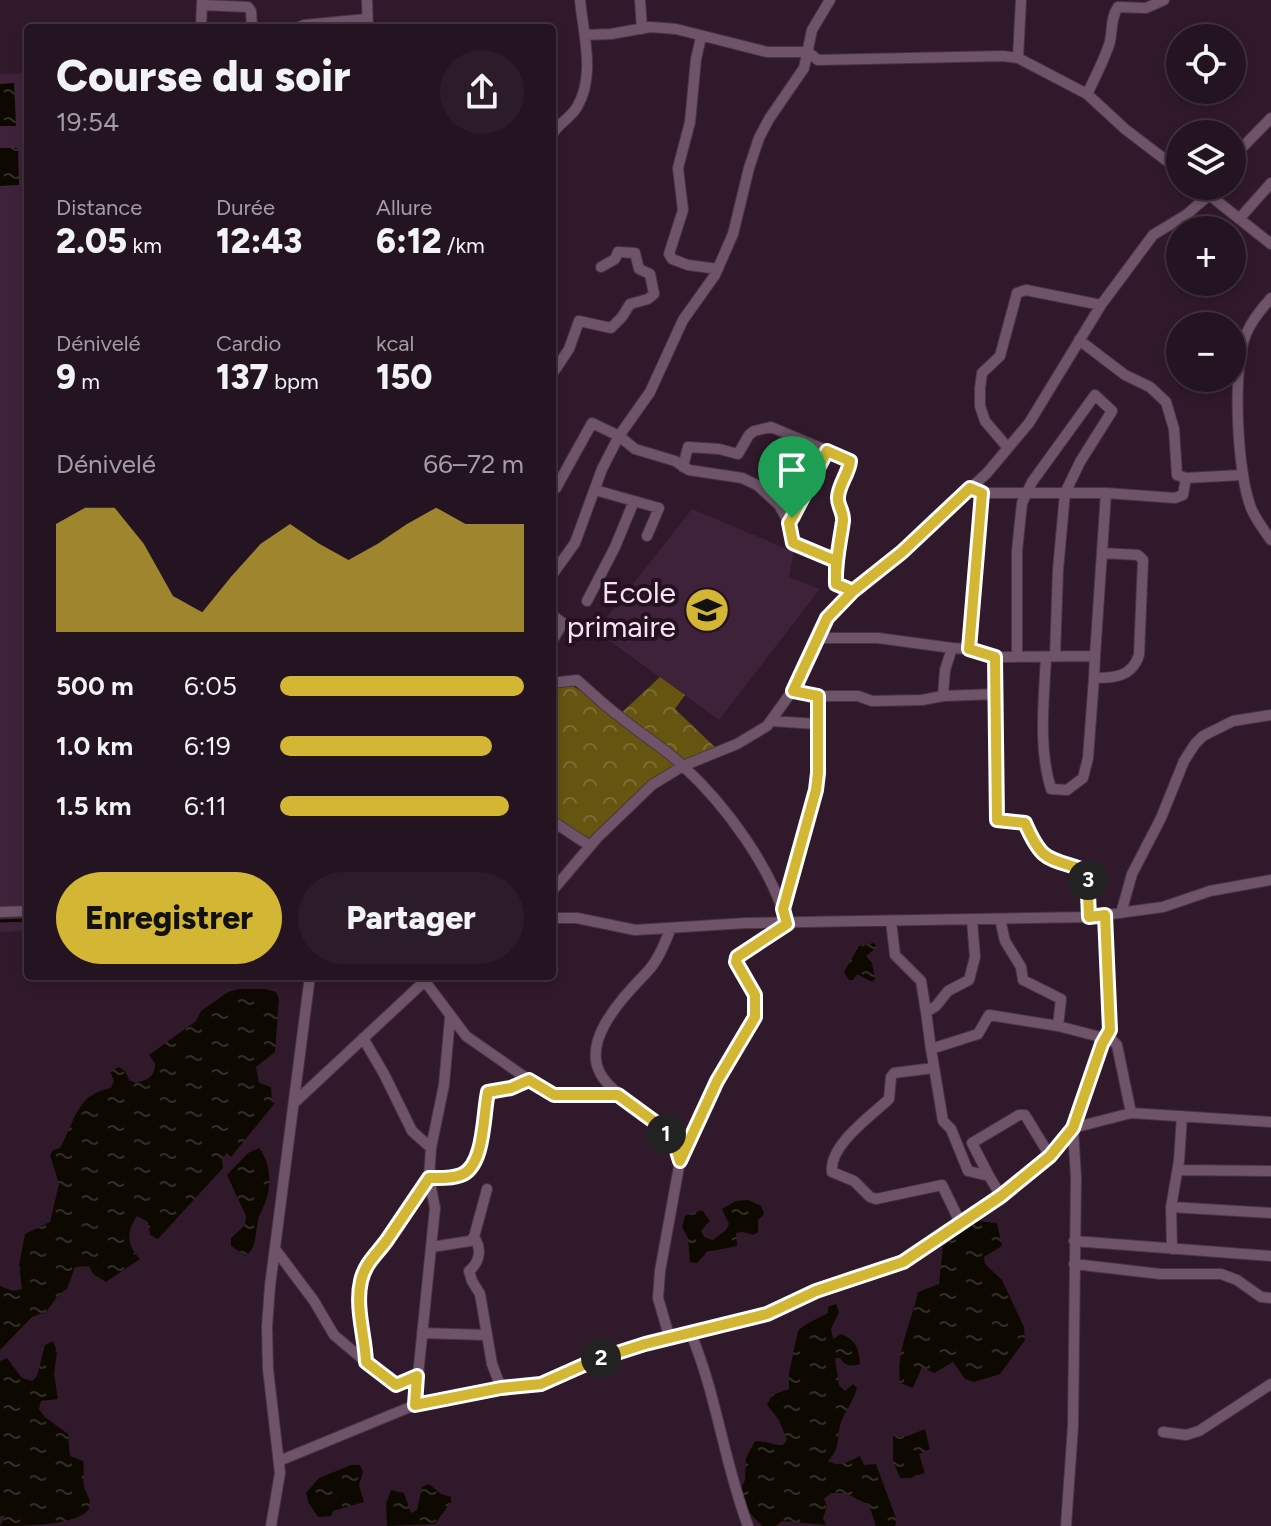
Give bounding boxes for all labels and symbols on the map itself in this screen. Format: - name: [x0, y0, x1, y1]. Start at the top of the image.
- pin: [758, 436, 826, 518]
- place label: Ecole primaire: [567, 574, 676, 645]
- school or university icon: Ecole primaire: [683, 586, 731, 634]
- pin: 3: [1068, 860, 1108, 900]
- pin: 1: [646, 1114, 686, 1154]
- pin: 2: [581, 1338, 621, 1378]

